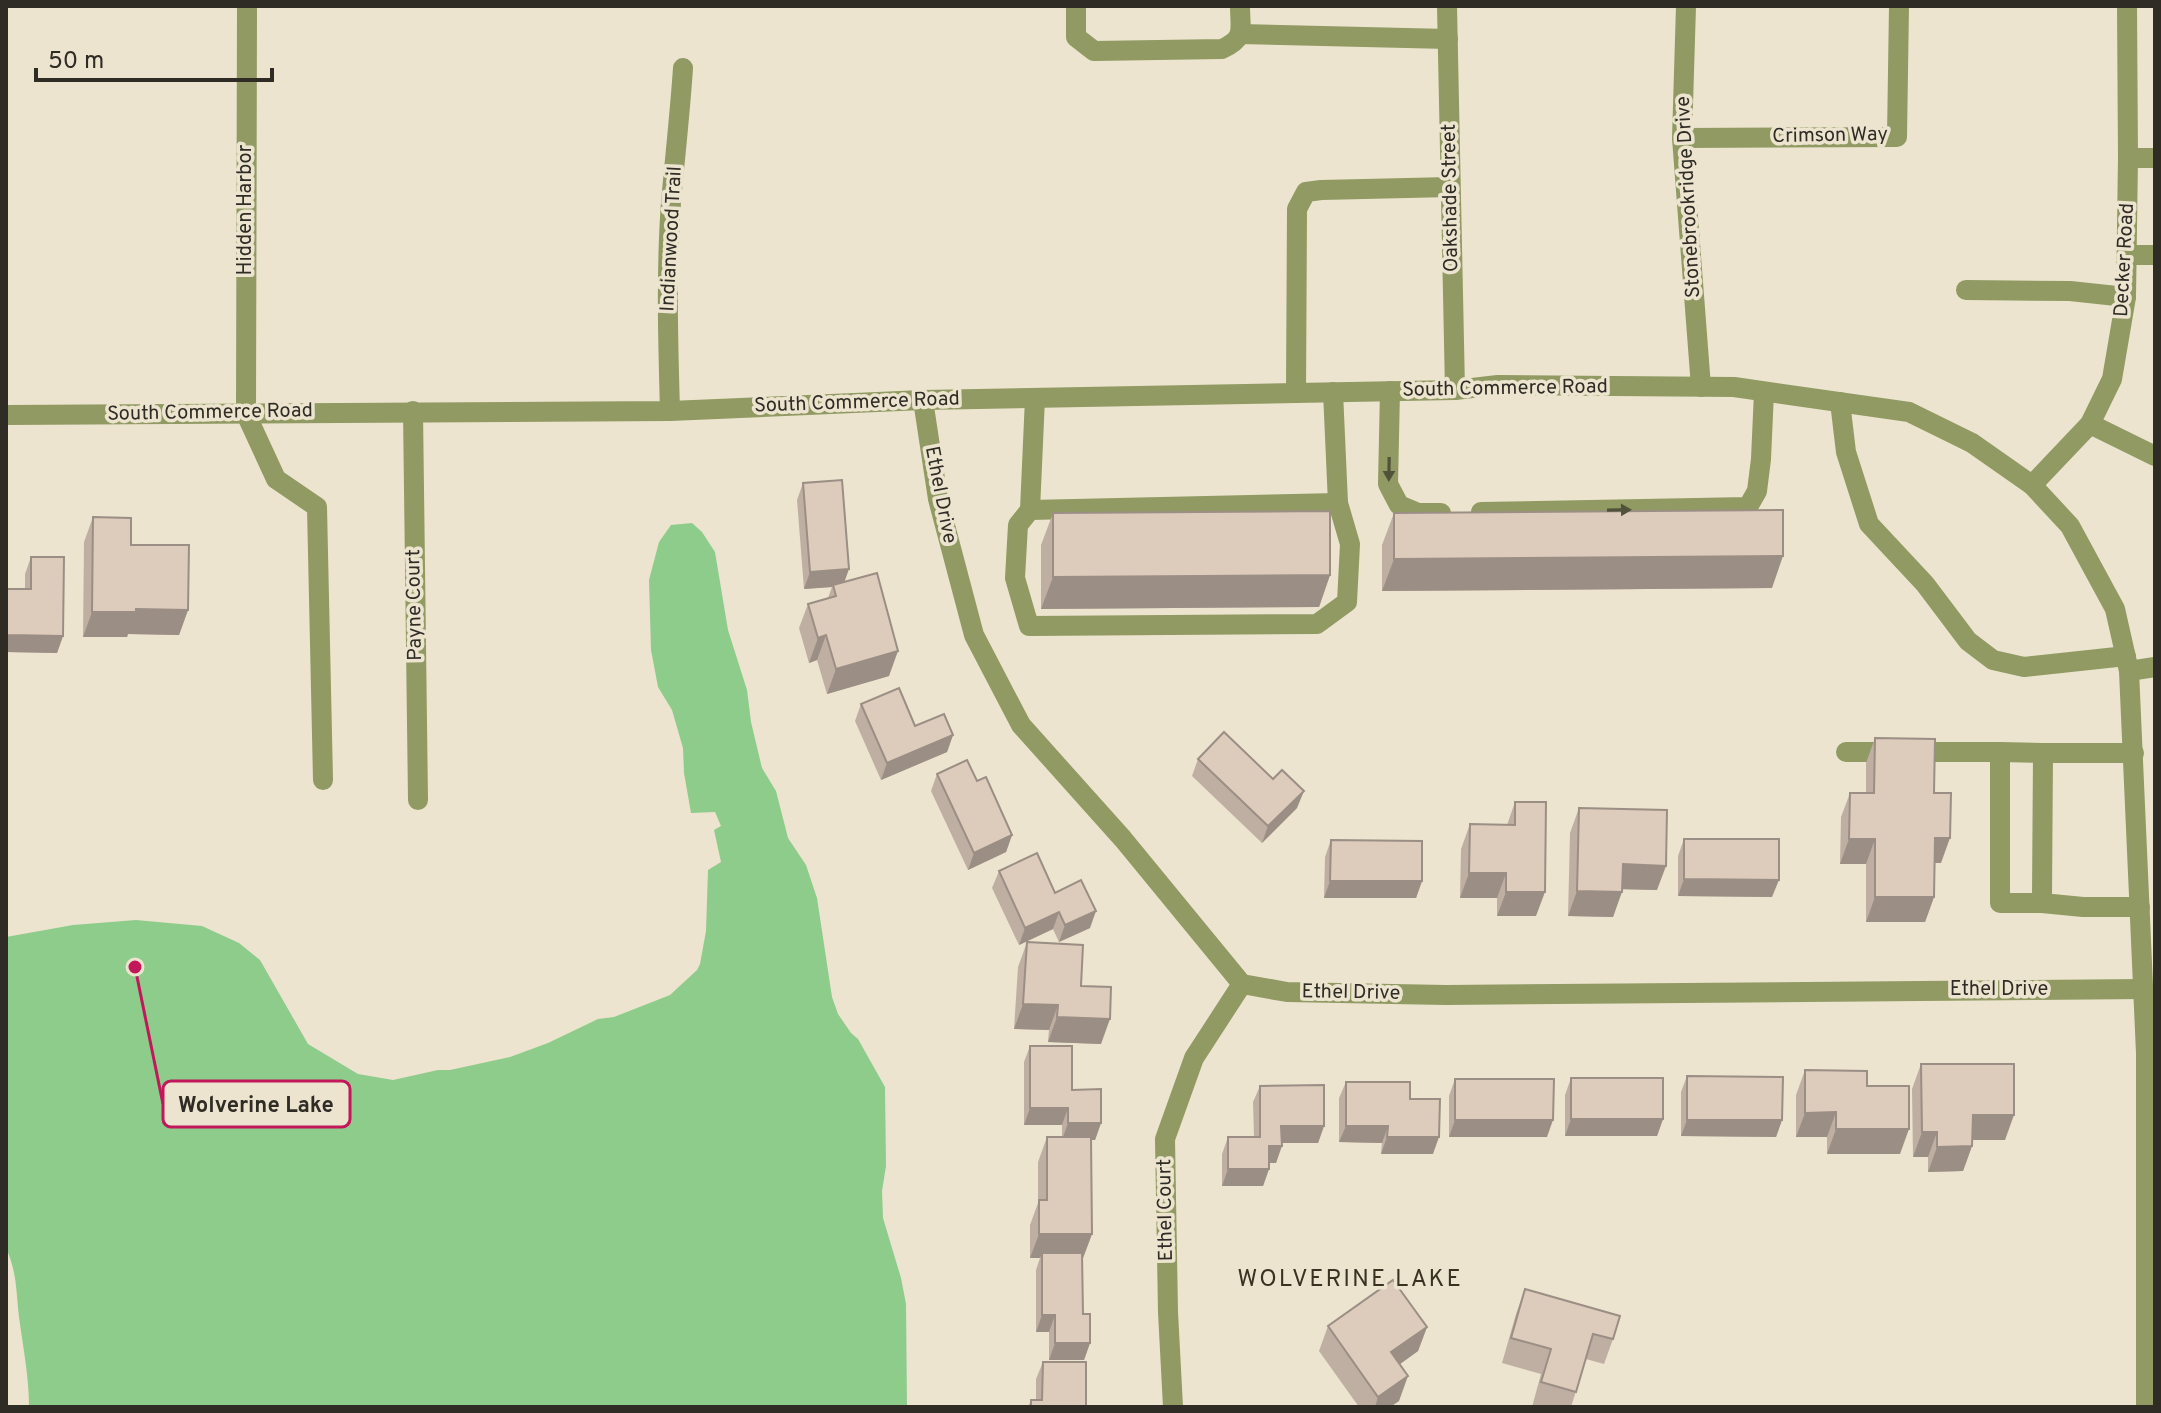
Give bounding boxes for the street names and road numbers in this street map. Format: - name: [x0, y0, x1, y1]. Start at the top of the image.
- street label: Stonebrookridge Drive: [1671, 95, 1707, 299]
- street label: Crimson Way: [1772, 122, 1888, 150]
- street label: Oakshade Street: [1437, 124, 1465, 272]
- street label: Hidden Harbor: [233, 144, 259, 275]
- street label: Indianwood Trail: [655, 166, 689, 312]
- street label: Decker Road: [2109, 202, 2141, 318]
- street label: South Commerce Road: [1402, 374, 1608, 404]
- street label: South Commerce Road: [754, 386, 960, 420]
- street label: South Commerce Road: [107, 398, 313, 428]
- street label: Ethel Drive: [918, 444, 962, 546]
- street label: Payne Court: [401, 549, 429, 661]
- street label: Ethel Drive: [1950, 977, 2048, 1003]
- street label: Ethel Drive: [1301, 979, 1401, 1007]
- street label: Ethel Court: [1152, 1159, 1180, 1261]

